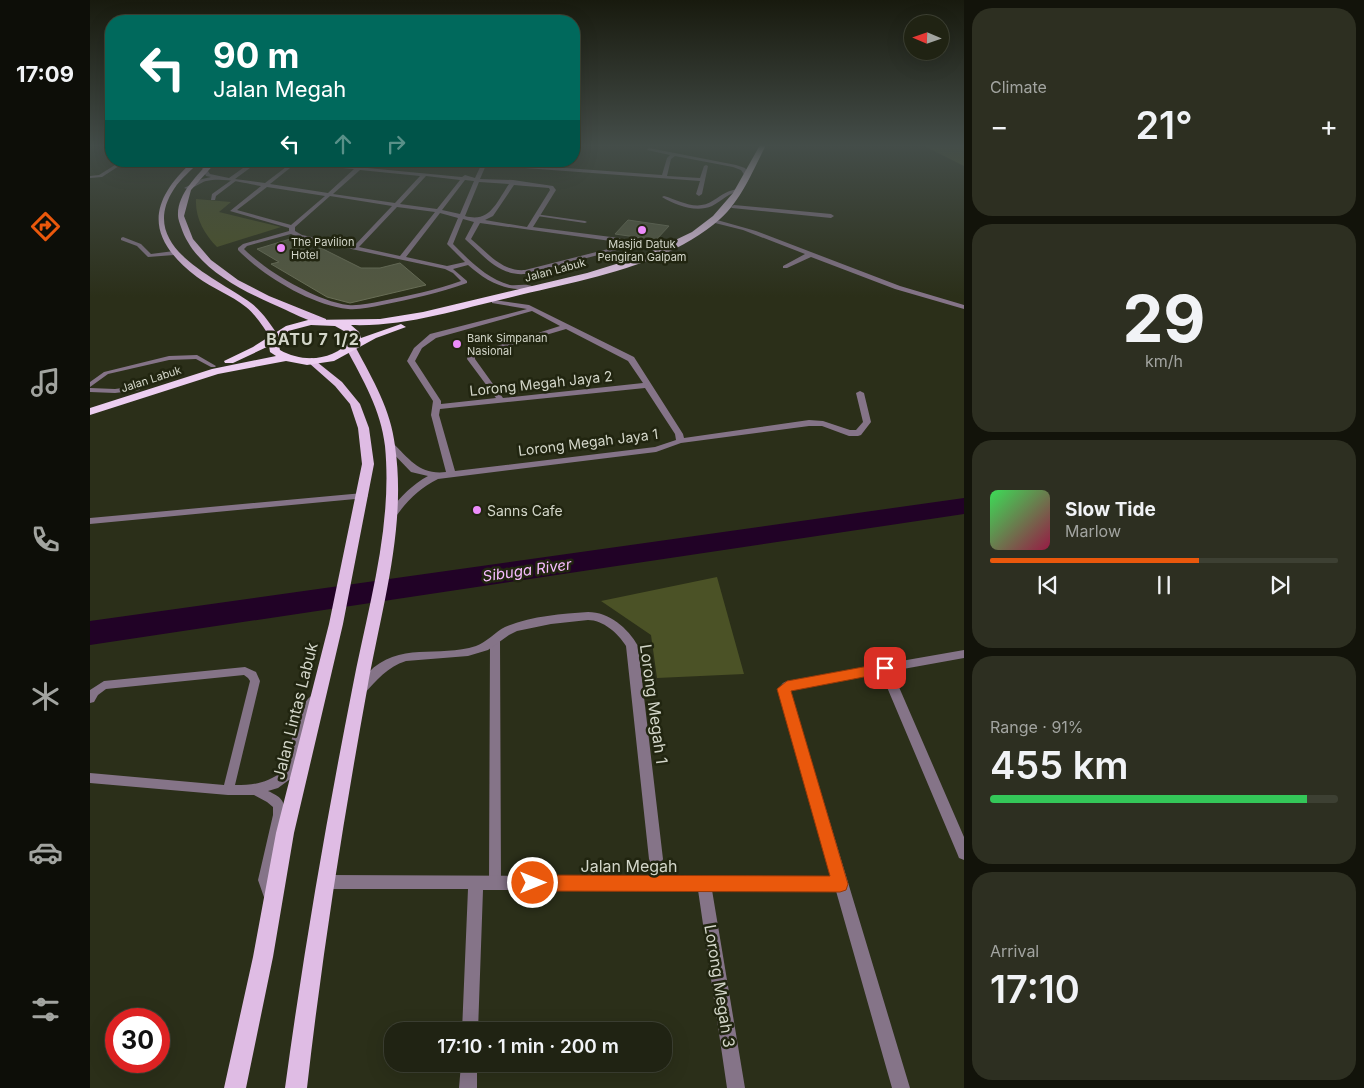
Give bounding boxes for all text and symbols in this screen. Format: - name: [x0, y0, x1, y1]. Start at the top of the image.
- north arrow: [904, 15, 949, 60]
- map controls: [904, 15, 949, 60]
- text: 90 m: [213, 34, 300, 76]
- icon: left: [130, 35, 195, 100]
- text: 17:09: [16, 61, 74, 87]
- text: Jalan Megah: [213, 76, 346, 102]
- text: Climate: [990, 77, 1047, 97]
- text: 21°: [1135, 102, 1193, 148]
- text: −: [990, 109, 1009, 143]
- text: +: [1319, 109, 1338, 143]
- icon: left: [276, 130, 304, 158]
- icon: ahead: [329, 130, 357, 158]
- icon: right: [382, 130, 410, 158]
- icon: directions: [28, 209, 63, 244]
- marker: Masjid Datuk Pengiran Galpam: [636, 224, 648, 236]
- place label: The Pavilion Hotel: [291, 235, 354, 262]
- place label: Masjid Datuk Pengiran Galpam: [598, 237, 686, 264]
- marker: The Pavilion Hotel: [275, 242, 287, 254]
- street label: Jalan Labuk: [523, 255, 587, 285]
- text: 29: [1122, 279, 1206, 358]
- district label: BATU 7 1/2: [266, 329, 360, 349]
- place label: Bank Simpanan Nasional: [467, 331, 548, 358]
- marker: Bank Simpanan Nasional: [451, 338, 463, 350]
- text: km/h: [1145, 351, 1183, 371]
- street label: Jalan Labuk: [119, 363, 183, 395]
- icon: music: [28, 365, 63, 400]
- street label: Lorong Megah Jaya 2: [469, 367, 613, 399]
- street label: Lorong Megah Jaya 1: [517, 425, 659, 459]
- text: Slow Tide: [1065, 498, 1156, 521]
- place label: Sanns Cafe: [487, 502, 563, 519]
- marker: Sanns Cafe: [471, 504, 483, 516]
- text: Marlow: [1065, 521, 1121, 541]
- icon: phone: [28, 522, 63, 557]
- water label: Sibuga River: [481, 554, 573, 586]
- icon: previous: [1034, 571, 1062, 599]
- icon: pause: [1150, 571, 1178, 599]
- icon: next: [1266, 571, 1294, 599]
- street label: Jalan Lintas Labuk: [268, 640, 322, 782]
- street label: Lorong Megah 1: [636, 643, 672, 765]
- pin: [864, 647, 906, 689]
- icon: arrive: [871, 654, 899, 682]
- icon: climate: [28, 679, 63, 714]
- text: Range · 91%: [990, 717, 1084, 737]
- text: 455 km: [990, 742, 1129, 788]
- icon: car: [28, 835, 63, 870]
- position arrow: [506, 856, 558, 908]
- street label: Jalan Megah: [581, 856, 677, 876]
- street label: Lorong Megah 3: [700, 923, 740, 1049]
- text: Arrival: [990, 941, 1039, 961]
- text: 17:10: [990, 966, 1080, 1012]
- icon: filters: [28, 992, 63, 1027]
- speed limit sign: 30: [105, 1008, 170, 1073]
- text: 17:10 · 1 min · 200 m: [437, 1035, 619, 1058]

